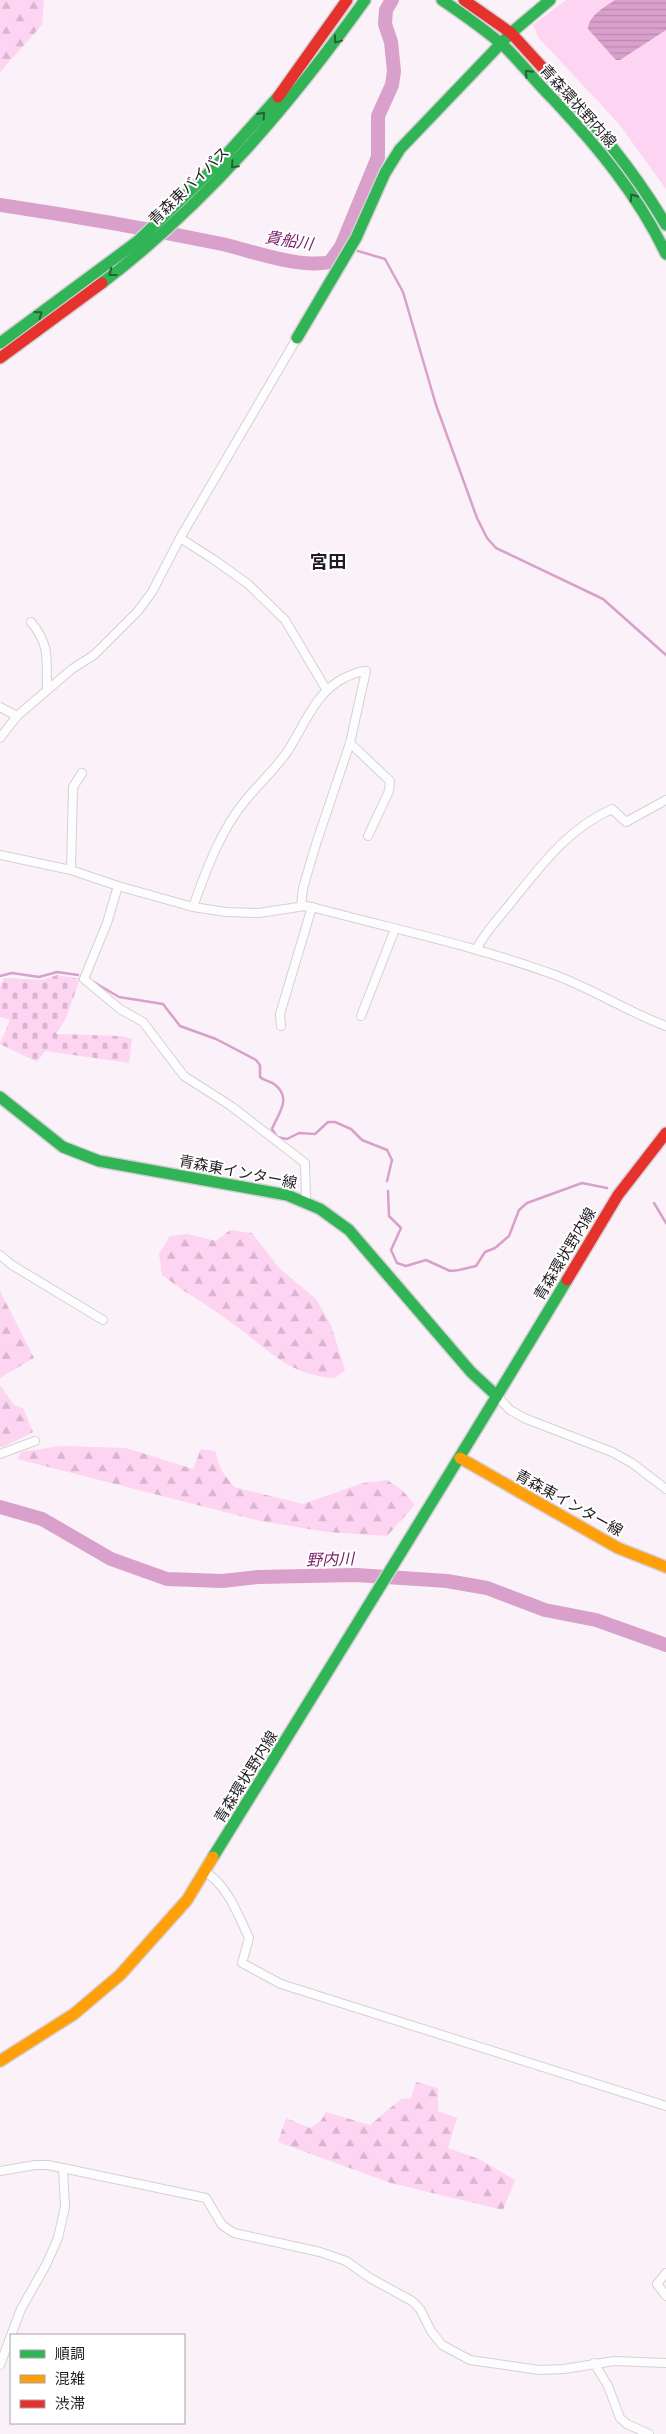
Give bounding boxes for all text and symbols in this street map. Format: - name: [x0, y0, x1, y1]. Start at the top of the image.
- one-way arrow: [334, 34, 343, 44]
- street label: 青森環状野内線: [537, 60, 621, 150]
- one-way arrow: [525, 69, 534, 78]
- one-way arrow: [256, 111, 265, 120]
- street label: 青森東バイパス: [144, 142, 232, 228]
- one-way arrow: [231, 159, 240, 168]
- one-way arrow: [630, 193, 639, 202]
- water label: 貴船川: [264, 226, 316, 254]
- one-way arrow: [108, 267, 118, 276]
- one-way arrow: [33, 311, 42, 319]
- district label: 宮田: [310, 550, 346, 572]
- street label: 青森東インター線: [178, 1151, 299, 1191]
- street label: 青森環状野内線: [529, 1204, 599, 1303]
- street label: 青森東インター線: [513, 1465, 626, 1539]
- water label: 野内川: [306, 1548, 356, 1570]
- street label: 青森環状野内線: [210, 1727, 281, 1826]
- legend: [10, 2334, 185, 2424]
- text: 順調: [55, 2344, 85, 2362]
- text: 混雑: [55, 2369, 85, 2387]
- text: 渋滞: [55, 2394, 85, 2412]

